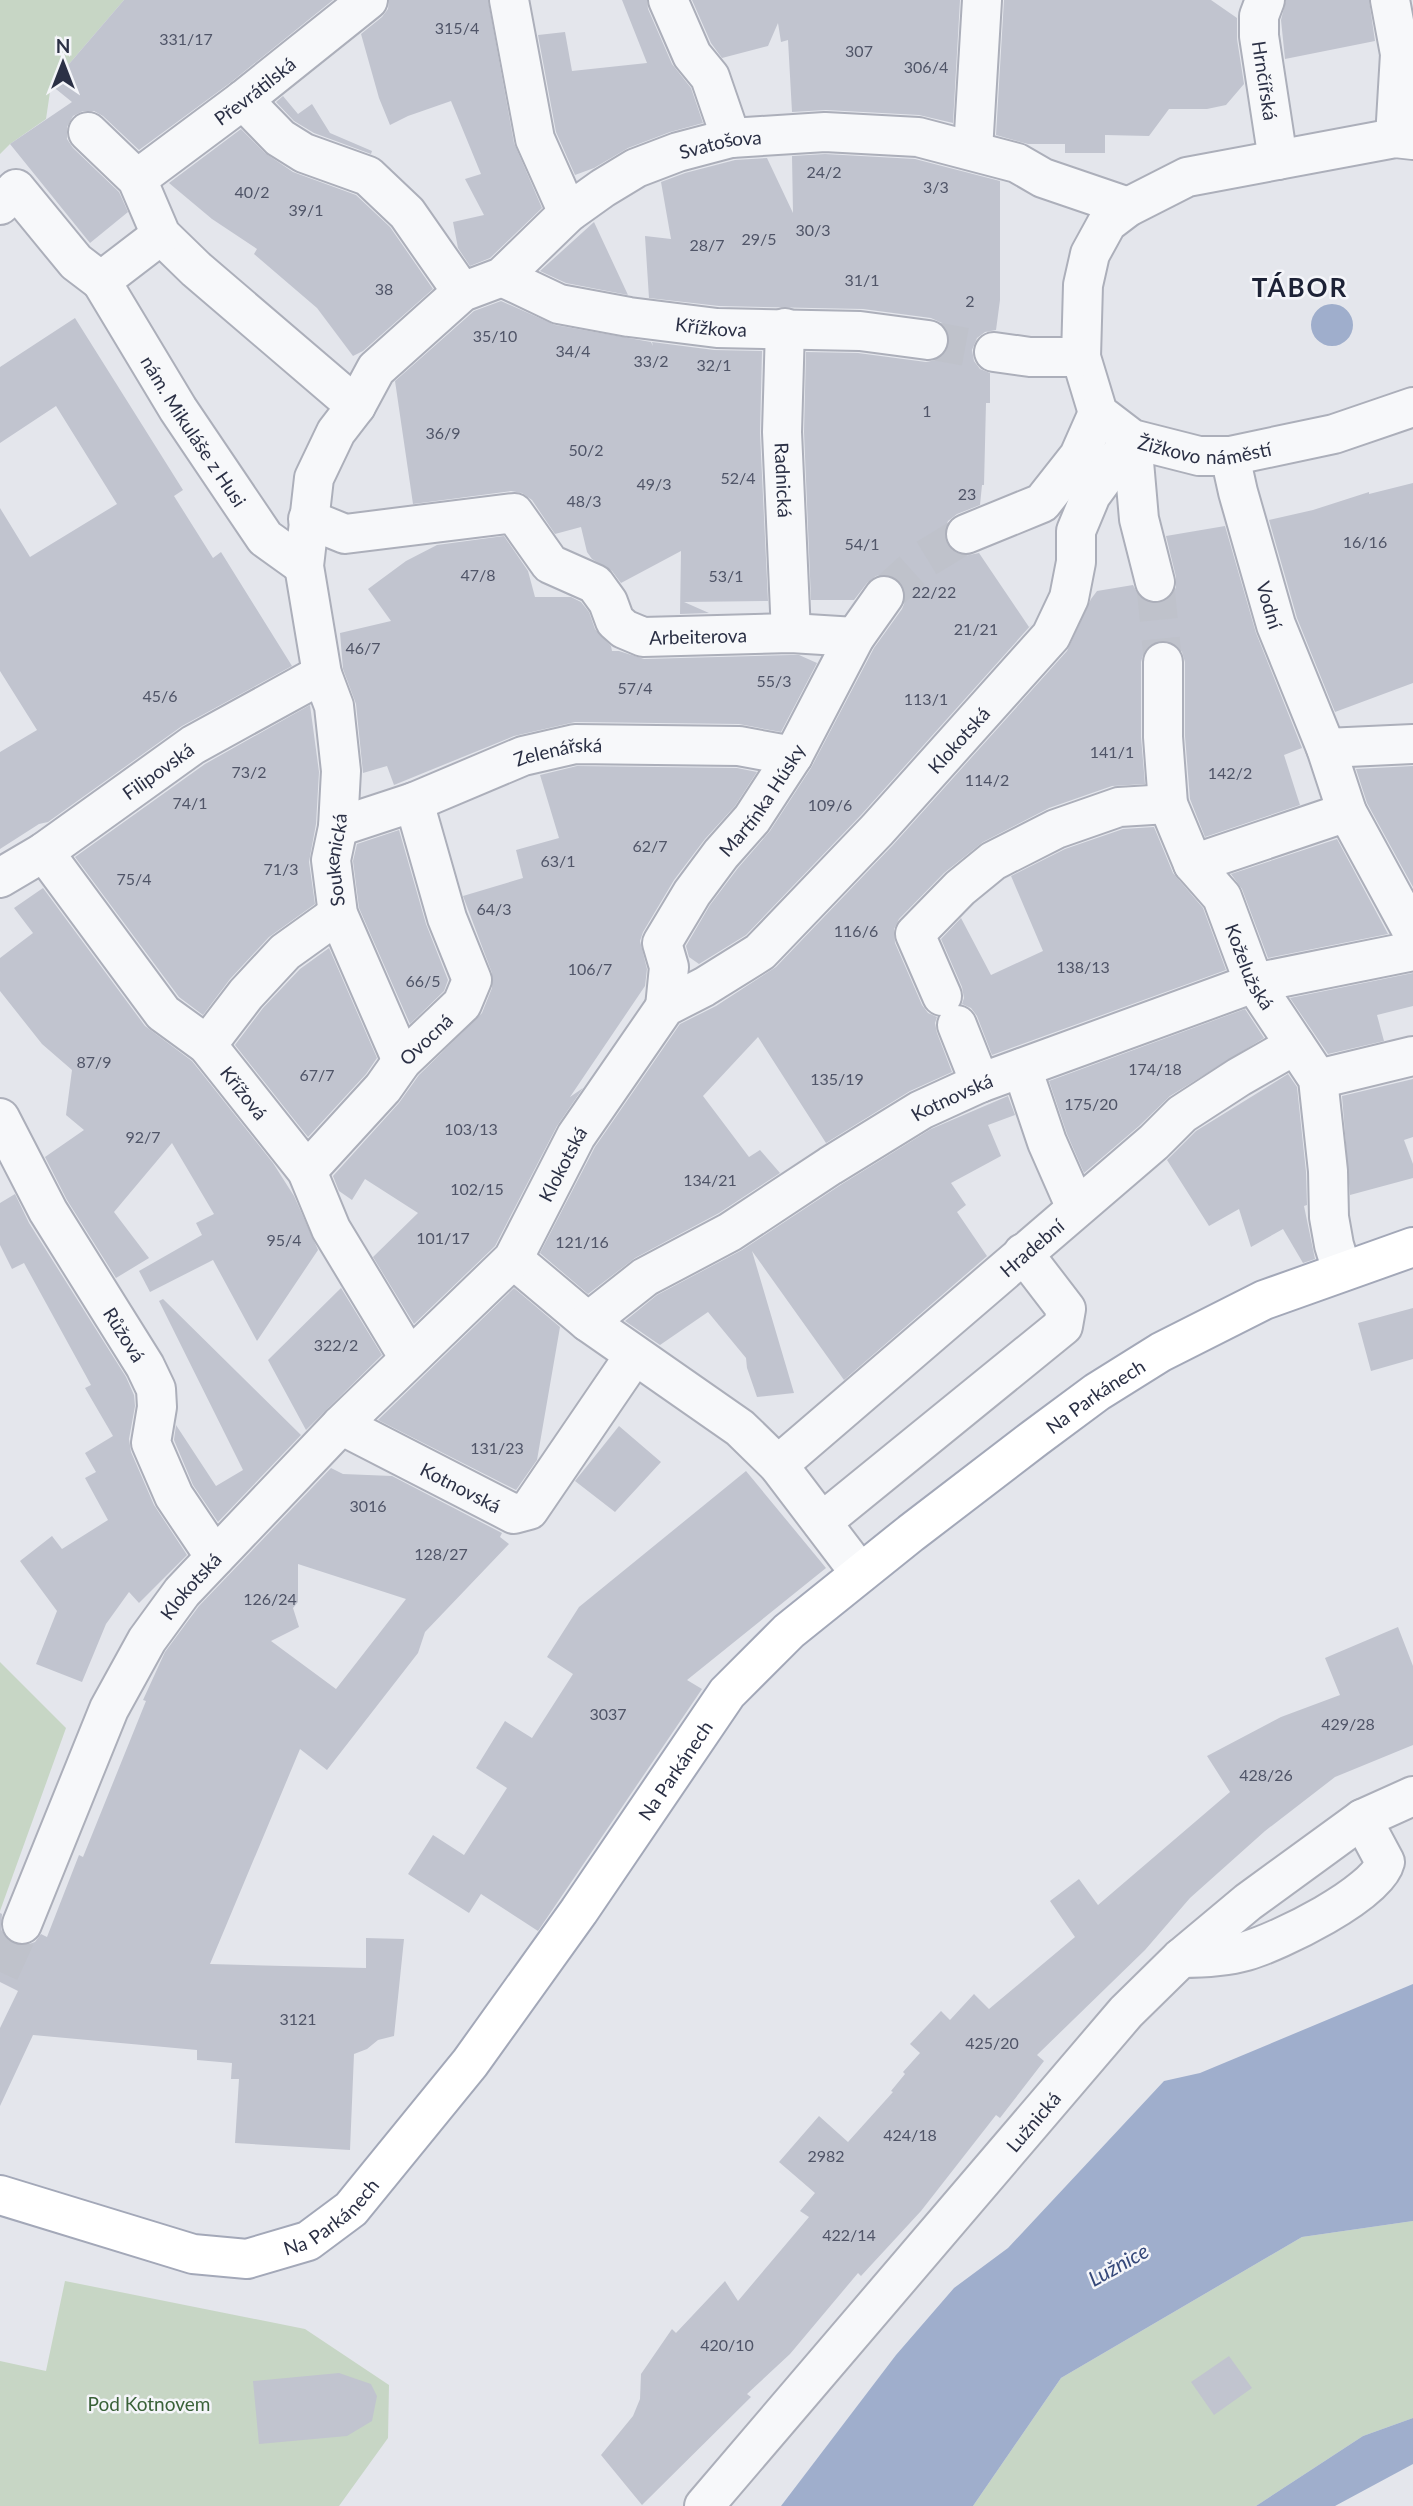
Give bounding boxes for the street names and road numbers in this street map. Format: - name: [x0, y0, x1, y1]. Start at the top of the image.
- street label: Hrnčířská: [1248, 39, 1283, 122]
- street label: Převrátilská: [209, 51, 300, 129]
- street label: Svatošova: [676, 125, 762, 163]
- street label: Křížkova: [674, 311, 747, 340]
- street label: nám. Mikuláše z Husi: [137, 351, 252, 511]
- street label: Žižkovo náměstí: [1136, 429, 1274, 468]
- street label: Radnická: [771, 442, 797, 518]
- street label: Vodní: [1253, 578, 1288, 633]
- street label: Arbeiterova: [649, 623, 747, 648]
- street label: Klokotská: [922, 701, 994, 778]
- street label: Zelenářská: [510, 732, 602, 770]
- street label: Filipovská: [117, 737, 198, 804]
- street label: Martínka Húsky: [713, 740, 809, 860]
- street label: Soukenická: [319, 813, 350, 908]
- street label: Koželužská: [1221, 920, 1280, 1014]
- street label: Ovocná: [394, 1008, 457, 1069]
- street label: Křížová: [216, 1061, 273, 1124]
- street label: Kotnovská: [906, 1068, 996, 1125]
- street label: Klokotská: [533, 1121, 591, 1205]
- street label: Hradební: [995, 1213, 1069, 1281]
- street label: Růžová: [99, 1303, 151, 1366]
- street label: Na Parkánech: [1041, 1354, 1149, 1438]
- street label: Kotnovská: [417, 1457, 505, 1517]
- street label: Klokotská: [154, 1547, 225, 1624]
- street label: Na Parkánech: [633, 1716, 717, 1824]
- street label: Lužnická: [1001, 2087, 1065, 2156]
- street label: Na Parkánech: [280, 2173, 383, 2259]

